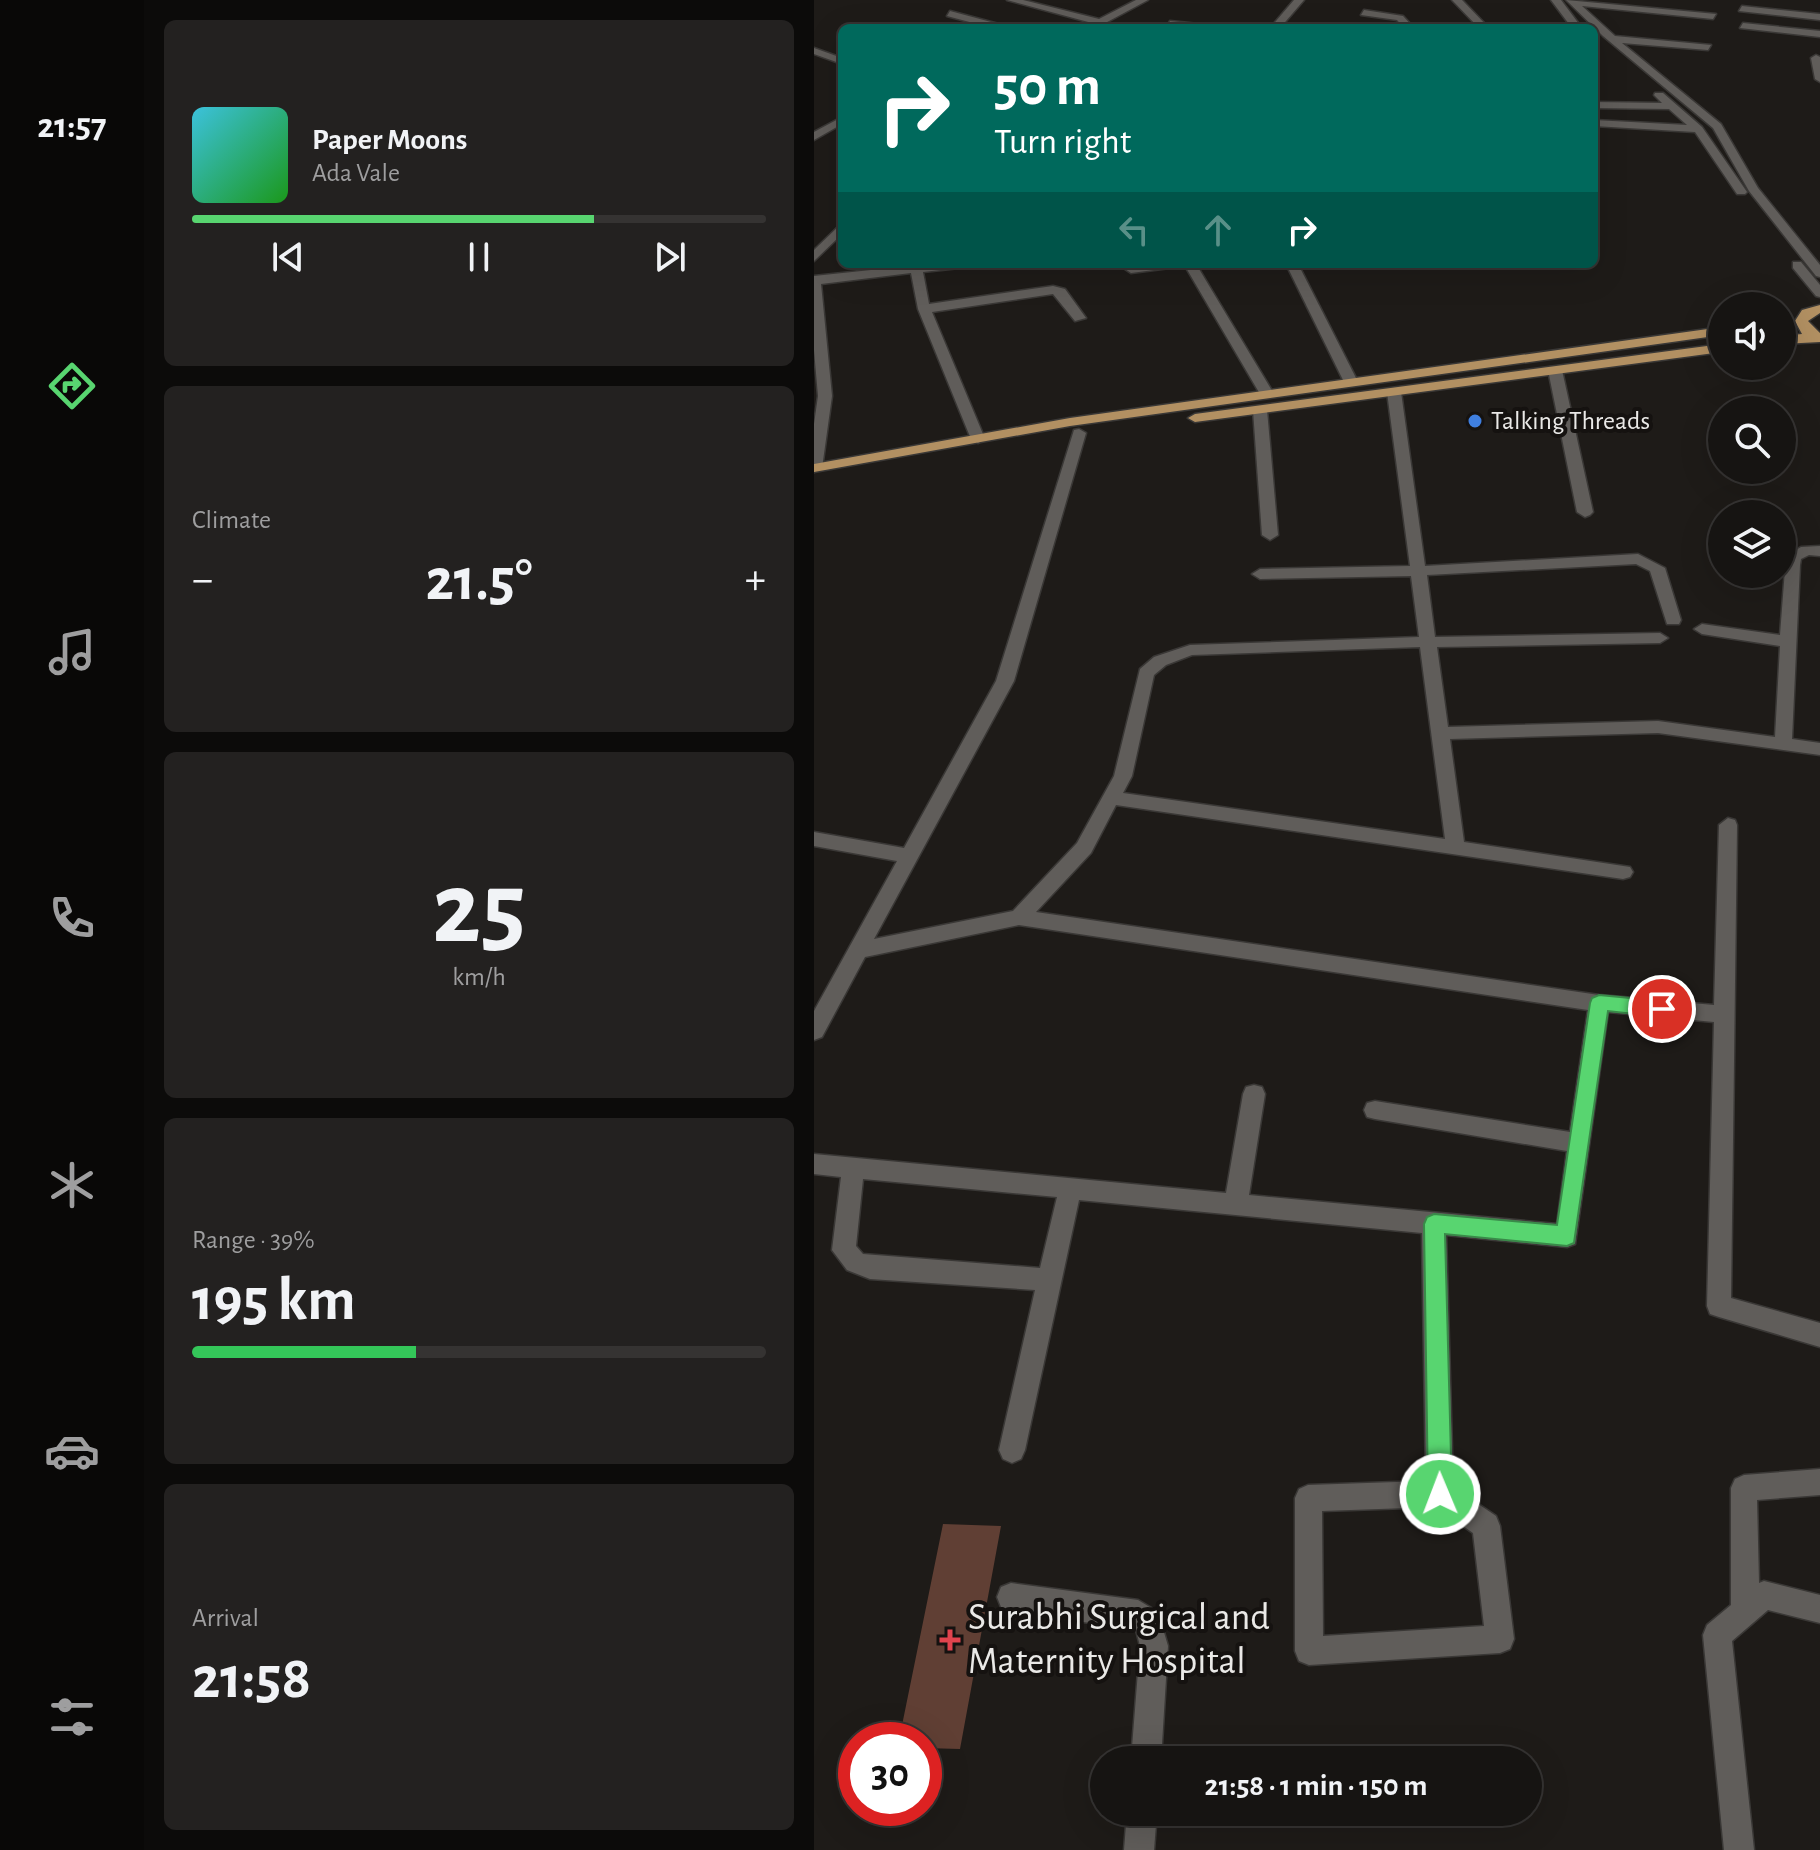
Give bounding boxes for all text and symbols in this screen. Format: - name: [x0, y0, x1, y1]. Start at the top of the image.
- icon: right: [862, 56, 966, 160]
- text: 50 m: [994, 59, 1101, 115]
- text: 21:57: [37, 108, 107, 144]
- text: Turn right: [994, 124, 1131, 160]
- text: Paper Moons: [312, 125, 467, 155]
- text: Ada Vale: [312, 160, 400, 186]
- icon: left: [1112, 208, 1156, 252]
- icon: ahead: [1196, 208, 1240, 252]
- icon: right: [1280, 208, 1324, 252]
- icon: previous: [266, 235, 310, 279]
- icon: pause: [457, 235, 501, 279]
- icon: next: [648, 235, 692, 279]
- map controls: [1708, 292, 1796, 588]
- button: sound: [1708, 292, 1796, 380]
- icon: directions: [44, 358, 100, 414]
- button: search: [1708, 396, 1796, 484]
- place label: Talking Threads: [1491, 408, 1650, 434]
- marker: Talking Threads: [1466, 412, 1484, 430]
- button: layers: [1708, 500, 1796, 588]
- text: Climate: [192, 507, 271, 533]
- text: 21.5°: [425, 551, 533, 611]
- text: −: [192, 558, 213, 602]
- text: +: [745, 558, 766, 602]
- icon: music: [44, 624, 100, 680]
- text: 25: [432, 858, 526, 962]
- icon: phone: [44, 890, 100, 946]
- text: km/h: [452, 964, 506, 990]
- pin: [1628, 975, 1696, 1043]
- icon: arrive: [1640, 987, 1684, 1031]
- icon: climate: [44, 1157, 100, 1213]
- text: Range · 39%: [192, 1227, 315, 1253]
- text: 195 km: [192, 1271, 356, 1331]
- icon: car: [44, 1423, 100, 1479]
- position arrow: [1398, 1452, 1482, 1536]
- place label: Surabhi Surgical and Maternity Hospital: [968, 1599, 1270, 1681]
- text: Arrival: [192, 1605, 259, 1631]
- marker: Surabhi Surgical and Maternity Hospital: [939, 1629, 961, 1651]
- text: 21:58: [192, 1649, 311, 1709]
- icon: filters: [44, 1689, 100, 1745]
- speed limit sign: 30: [838, 1722, 942, 1826]
- text: 21:58 · 1 min · 150 m: [1205, 1771, 1427, 1801]

